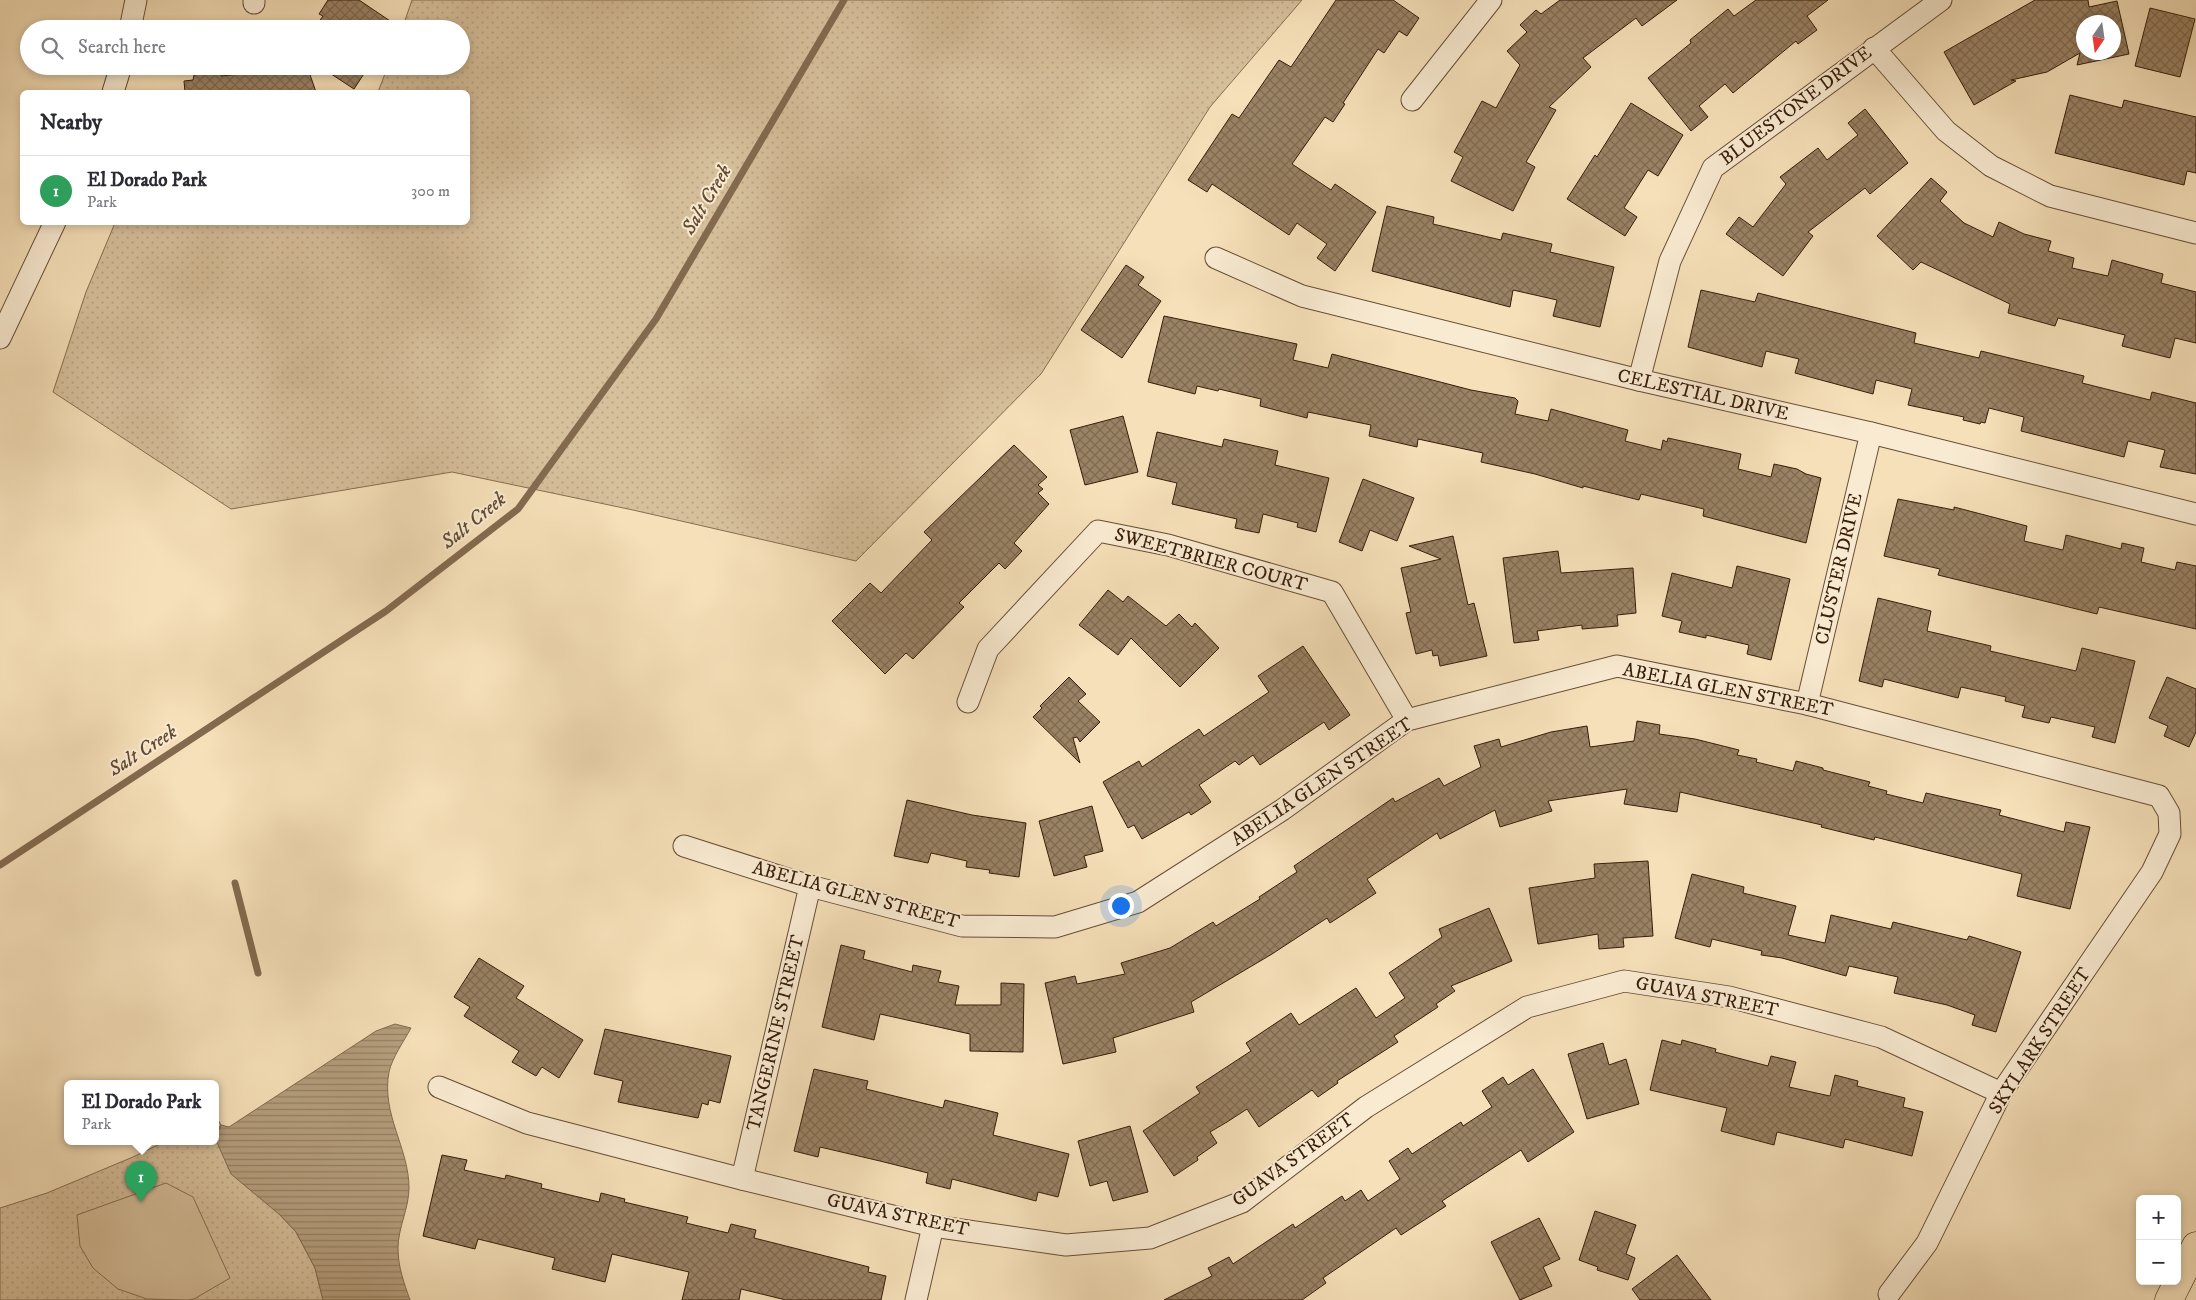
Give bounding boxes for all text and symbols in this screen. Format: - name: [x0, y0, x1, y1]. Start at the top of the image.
- north arrow: [2076, 15, 2121, 60]
- search box: [20, 20, 470, 75]
- icon: search: [38, 34, 66, 62]
- text: Search here: [78, 36, 166, 59]
- street label: BLUESTONE DRIVE: [1716, 41, 1876, 171]
- text: Nearby: [40, 110, 102, 136]
- water label: Salt Creek: [676, 160, 738, 240]
- text: El Dorado Park: [87, 169, 207, 192]
- text: 1: [53, 181, 59, 201]
- text: 300 m: [411, 181, 450, 201]
- text: Park: [87, 192, 117, 212]
- street label: CELESTIAL DRIVE: [1615, 364, 1791, 426]
- water label: Salt Creek: [435, 487, 512, 556]
- street label: CLUSTER DRIVE: [1810, 491, 1868, 647]
- street label: SWEETBRIER COURT: [1112, 523, 1311, 597]
- street label: ABELIA GLEN STREET: [1621, 658, 1836, 722]
- street label: ABELIA GLEN STREET: [1227, 712, 1417, 851]
- water label: Salt Creek: [103, 719, 183, 783]
- street label: ABELIA GLEN STREET: [750, 856, 963, 934]
- your location: [1108, 893, 1134, 919]
- street label: TANGERINE STREET: [742, 932, 810, 1133]
- street label: SKYLARK STREET: [1984, 963, 2096, 1119]
- street label: GUAVA STREET: [1634, 972, 1781, 1022]
- popup: [64, 1080, 219, 1145]
- text: El Dorado Park: [82, 1091, 202, 1114]
- street label: GUAVA STREET: [1228, 1108, 1359, 1212]
- text: Park: [82, 1114, 111, 1134]
- pin: 1: [125, 1161, 157, 1202]
- street label: GUAVA STREET: [825, 1189, 972, 1241]
- map controls: [2136, 1195, 2181, 1285]
- button: +: [2136, 1195, 2181, 1240]
- button: −: [2136, 1240, 2181, 1285]

